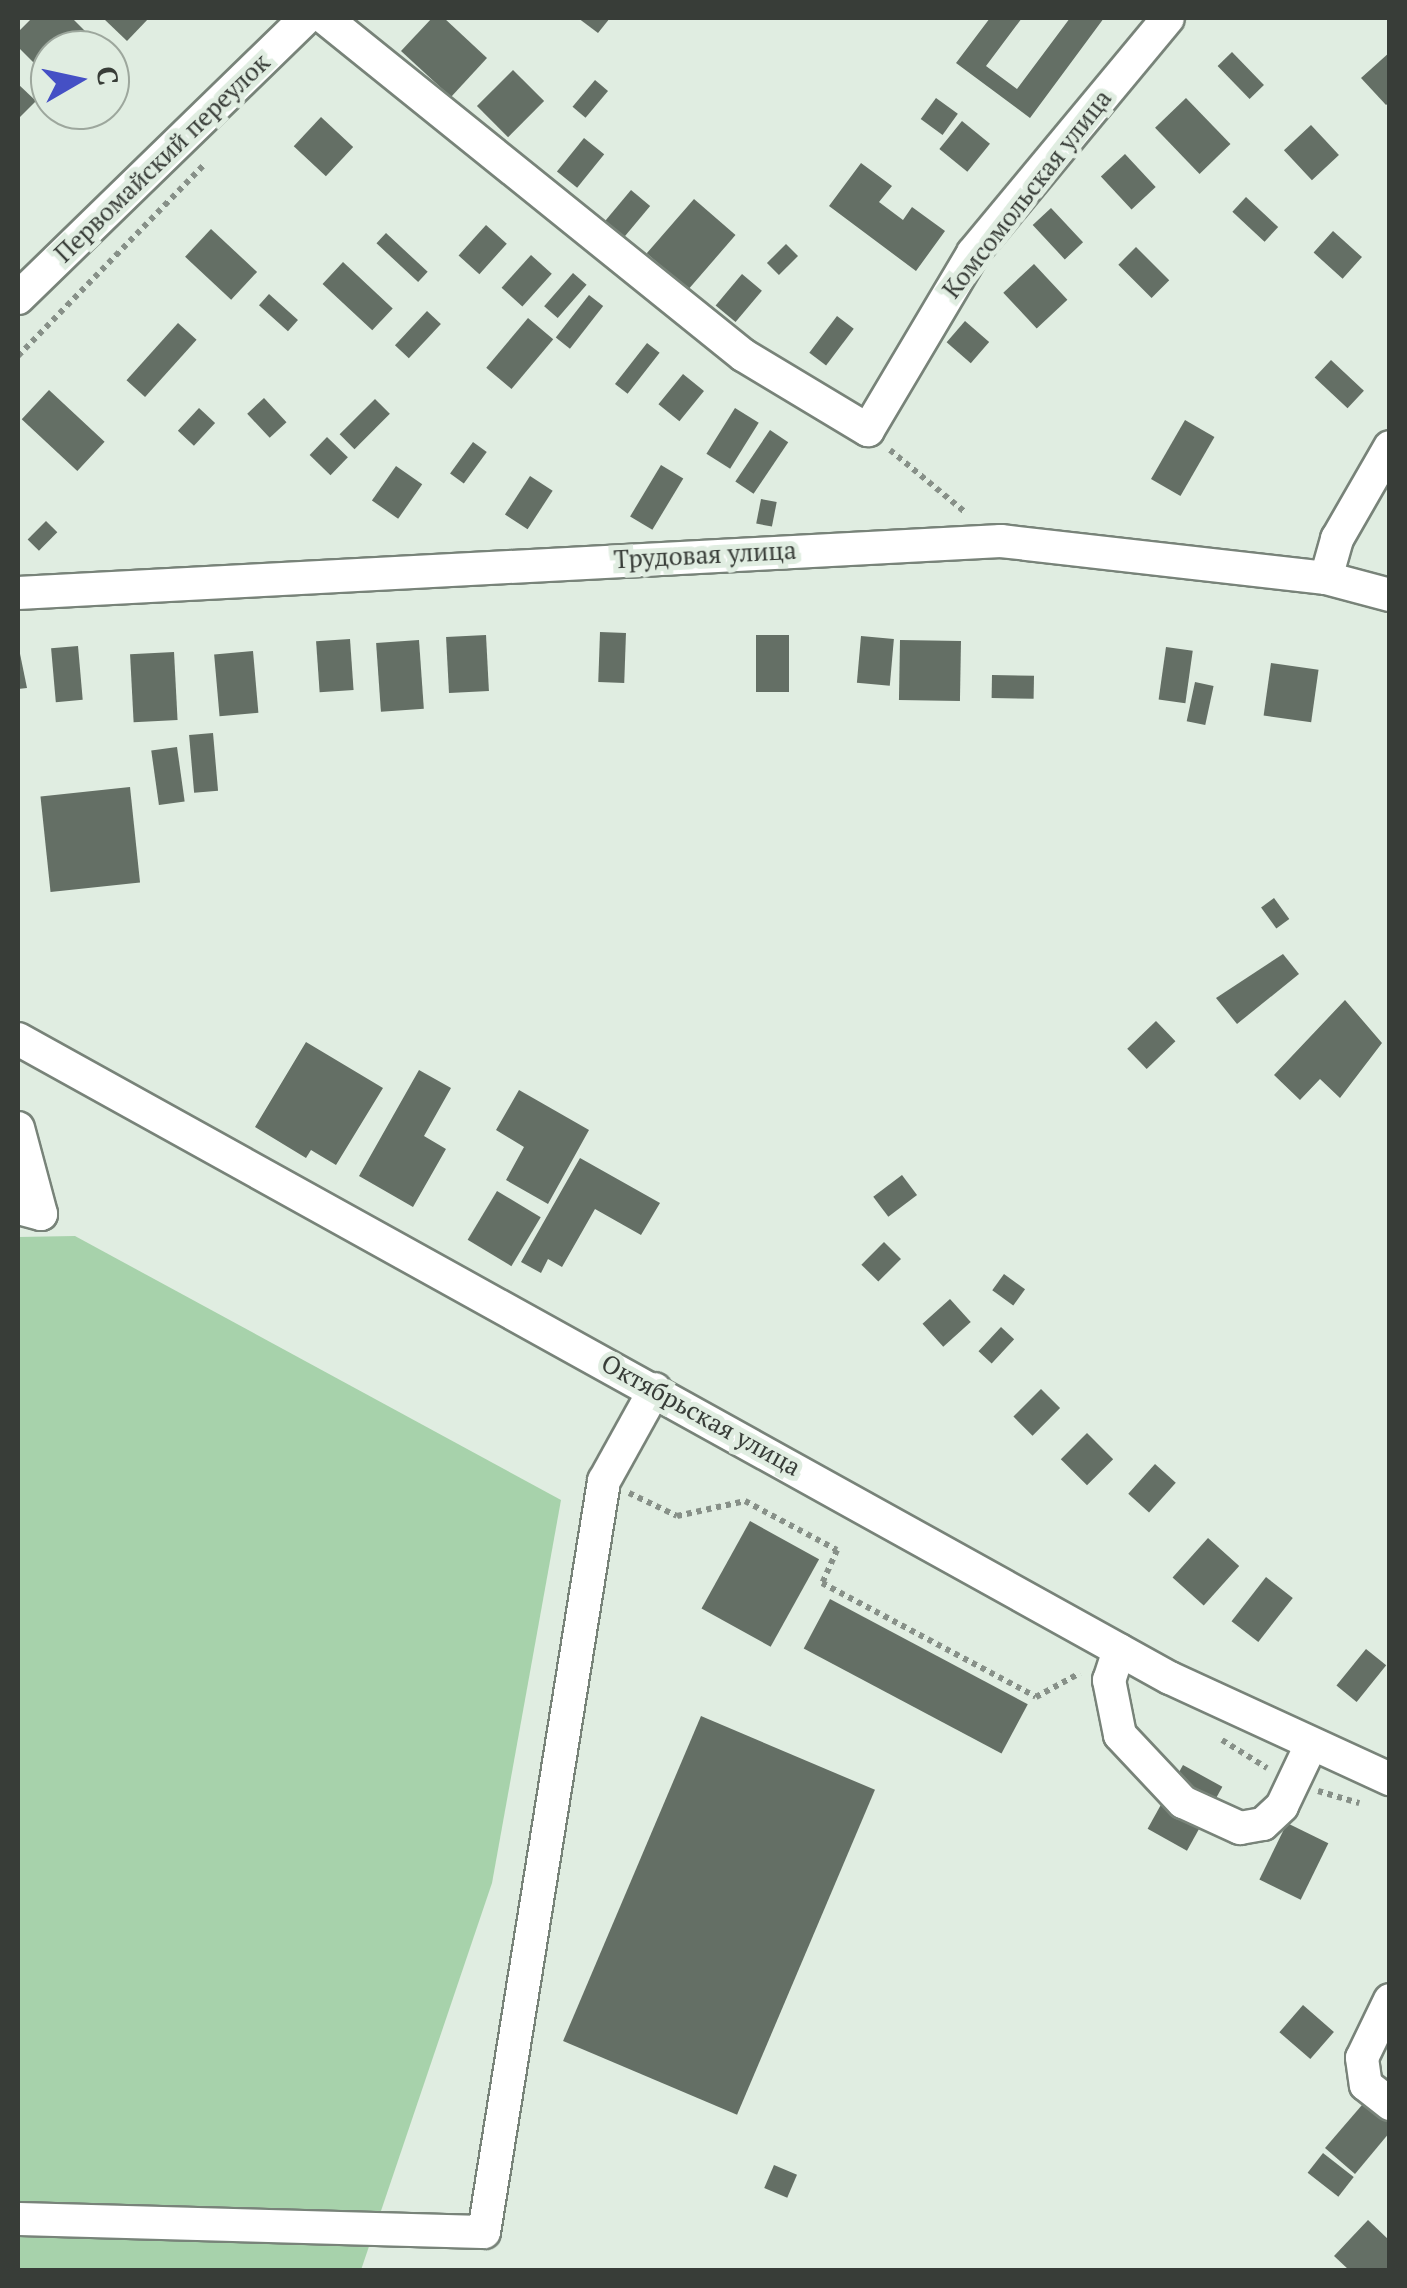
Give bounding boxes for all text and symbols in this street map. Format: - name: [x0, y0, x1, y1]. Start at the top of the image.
- north arrow: [30, 30, 130, 130]
- street label: Первомайский переулок: [48, 48, 276, 268]
- text: С: [88, 64, 128, 87]
- street label: Комсомольская улица: [936, 84, 1118, 304]
- street label: Трудовая улица: [613, 535, 797, 575]
- street label: Октябрьская улица: [596, 1348, 806, 1482]

